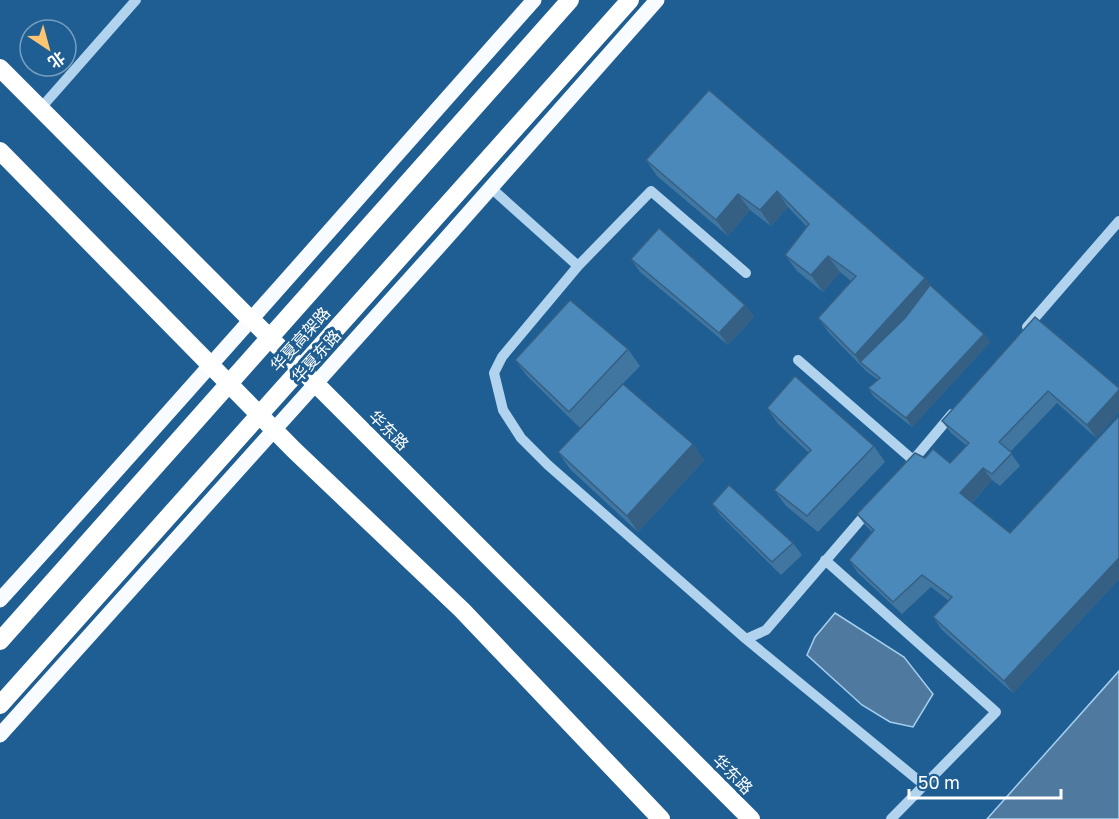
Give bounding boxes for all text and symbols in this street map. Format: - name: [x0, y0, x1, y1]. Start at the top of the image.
- north arrow: [18, 18, 78, 78]
- text: 北: [44, 47, 69, 73]
- street label: 华夏高架路: [266, 303, 334, 375]
- street label: 华夏东路: [287, 326, 345, 386]
- street label: 华东路: [365, 406, 413, 454]
- street label: 华东路: [709, 750, 757, 798]
- scale bar: [909, 762, 1060, 800]
- text: 50 m: [918, 771, 960, 793]

